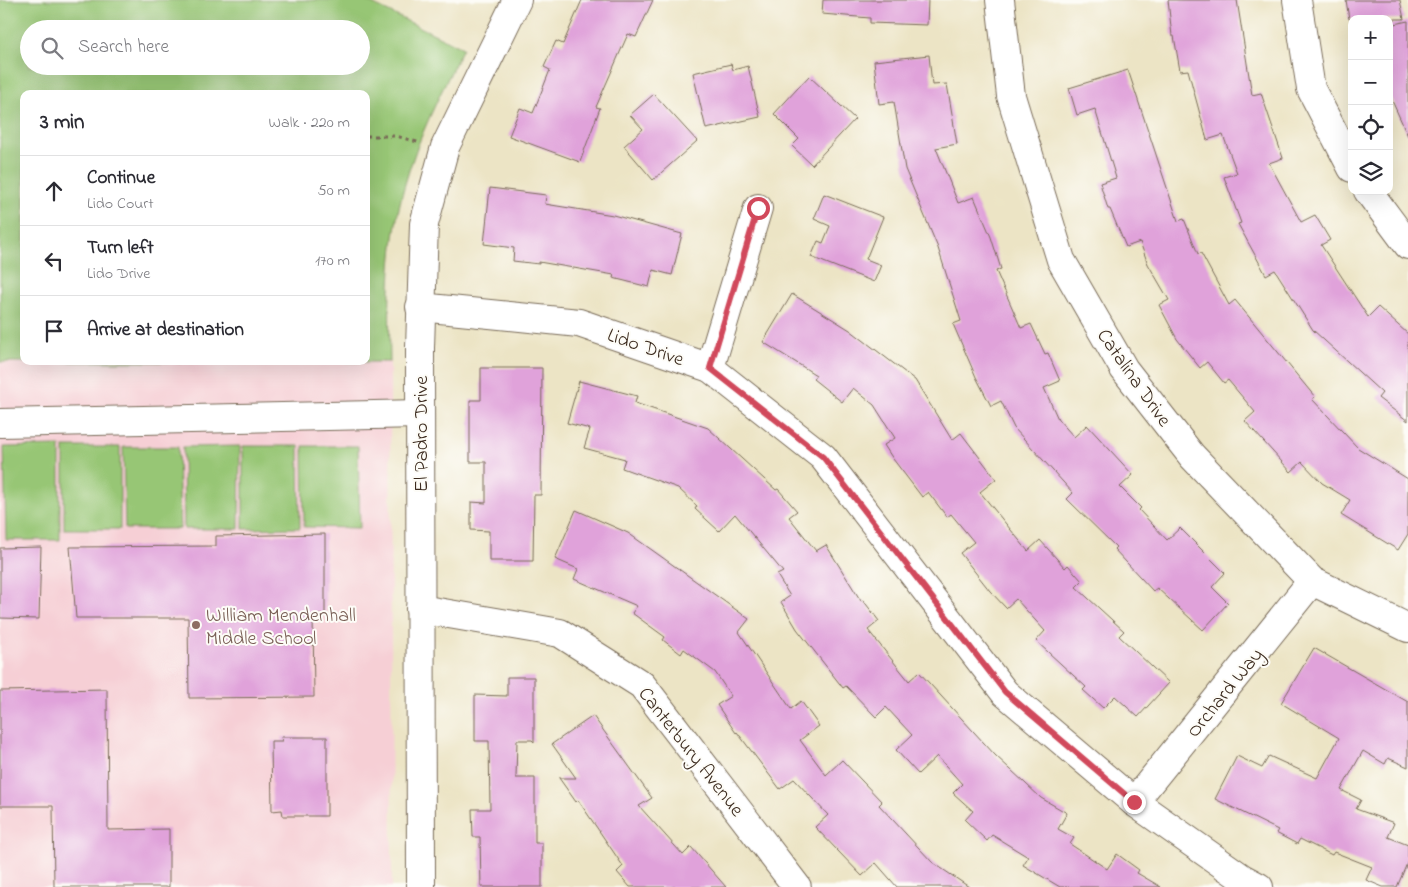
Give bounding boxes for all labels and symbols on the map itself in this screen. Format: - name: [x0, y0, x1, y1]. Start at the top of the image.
- route start: [747, 197, 770, 220]
- street label: Lido Drive: [603, 322, 687, 375]
- street label: Catalina Drive: [1088, 324, 1177, 433]
- street label: El Padro Drive: [408, 376, 437, 492]
- place label: William Mendenhall Middle School: [206, 602, 356, 654]
- marker: William Mendenhall Middle School: [190, 619, 202, 631]
- street label: Orchard Way: [1181, 642, 1271, 745]
- street label: Canterbury Avenue: [630, 682, 750, 824]
- route end: [1123, 791, 1146, 814]

